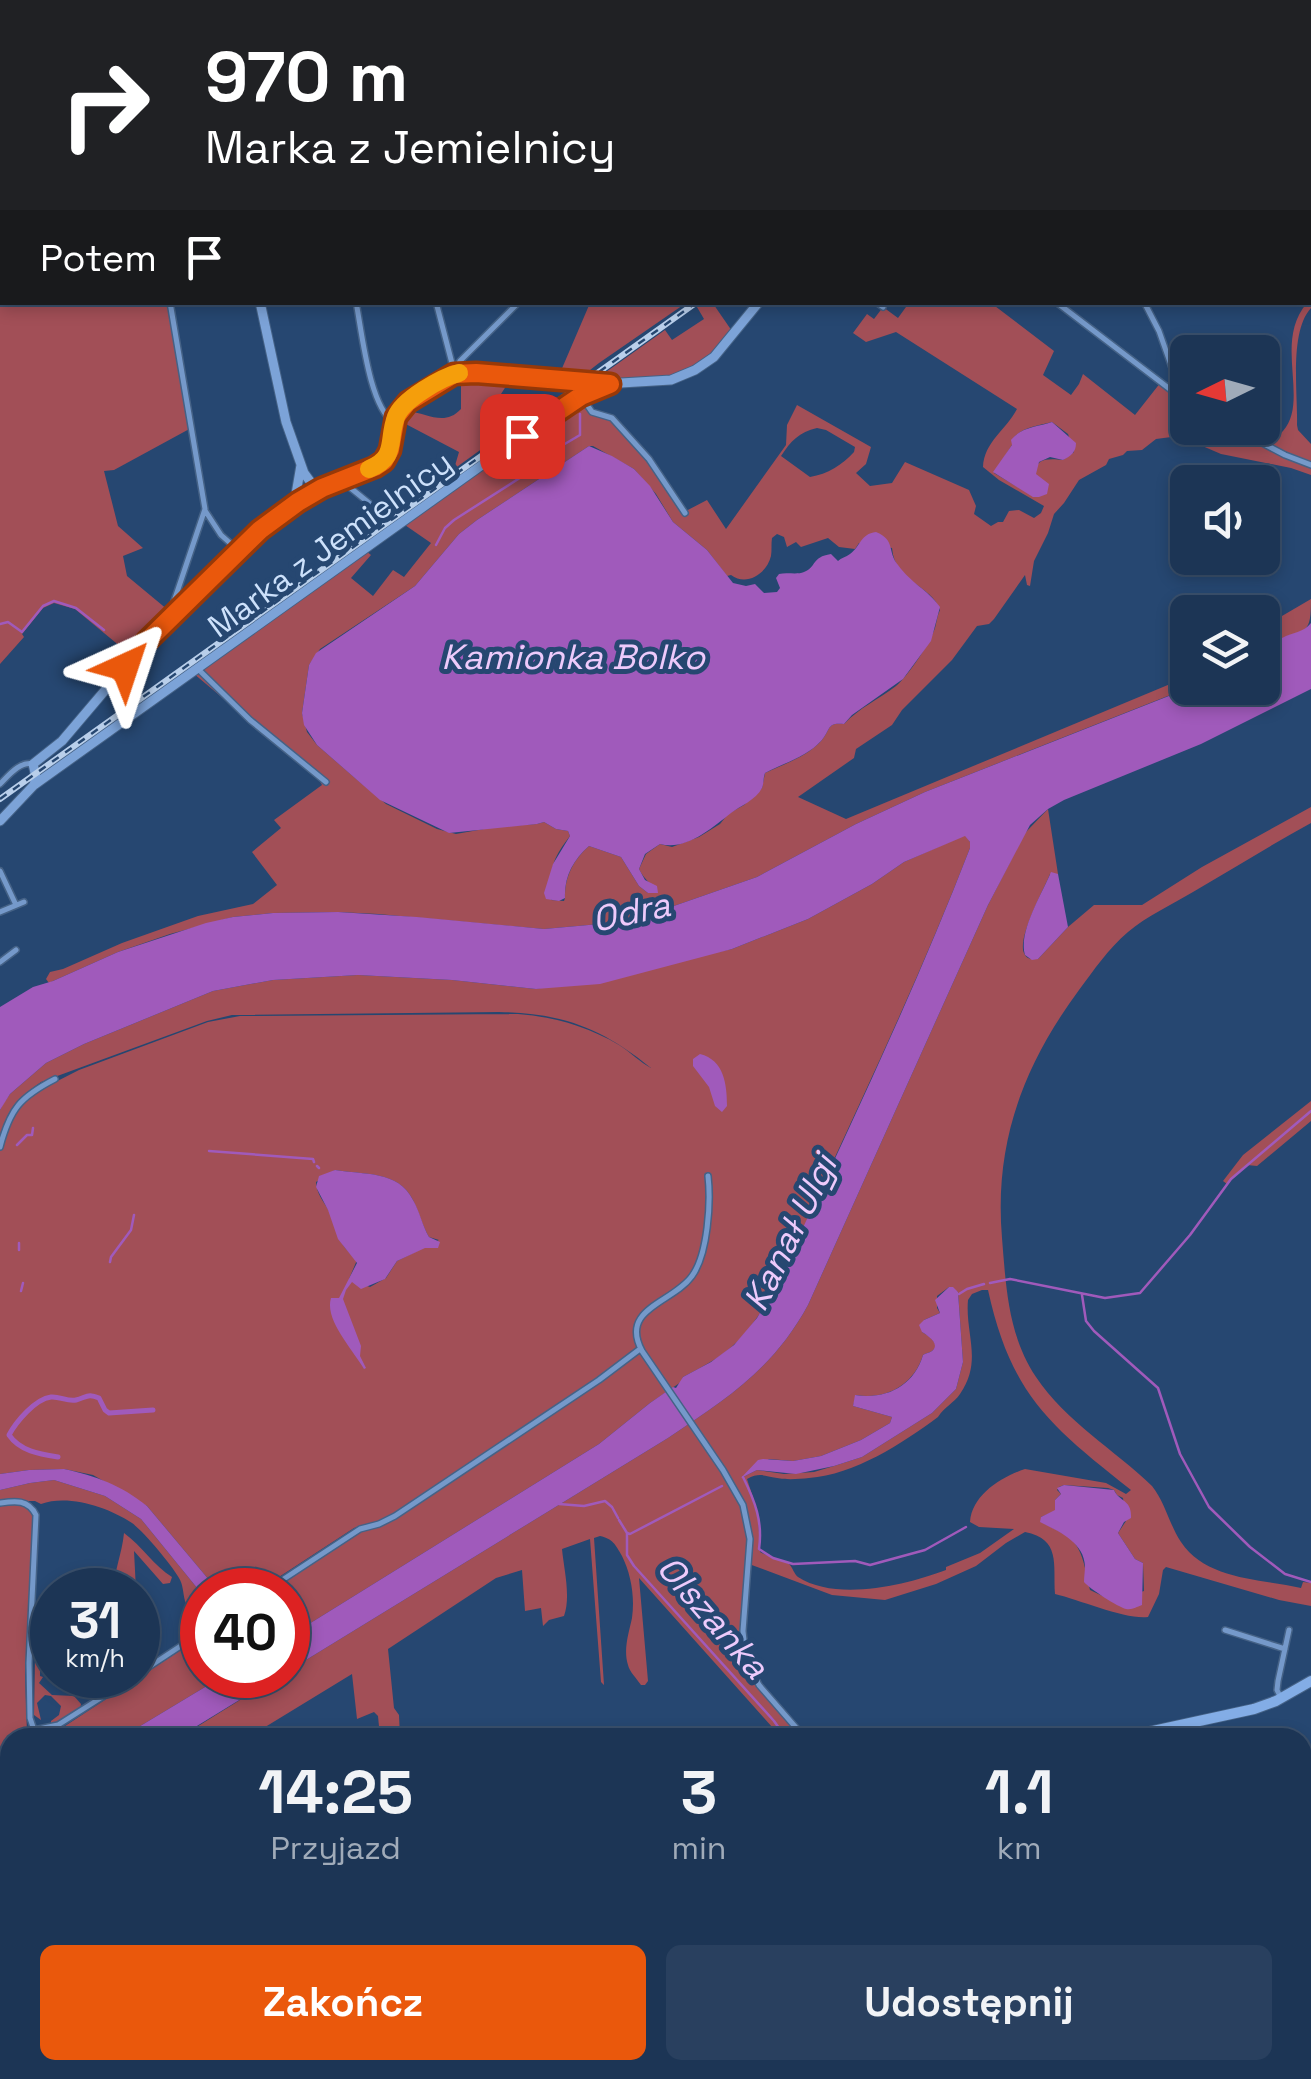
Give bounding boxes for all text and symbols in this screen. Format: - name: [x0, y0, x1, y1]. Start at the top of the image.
- text: 970 m: [205, 32, 408, 121]
- icon: right: [40, 40, 170, 170]
- text: Marka z Jemielnicy: [205, 119, 616, 176]
- icon: arrive: [177, 230, 232, 285]
- text: Potem: [40, 234, 157, 282]
- north arrow: [1170, 335, 1280, 445]
- map controls: [1170, 335, 1280, 705]
- pin: [480, 394, 565, 479]
- icon: arrive: [495, 409, 550, 464]
- street label: Marka z Jemielnicy: [200, 442, 460, 646]
- button: sound: [1170, 465, 1280, 575]
- button: layers: [1170, 595, 1280, 705]
- position arrow: [73, 615, 177, 719]
- water label: Kamionka Bolko: [441, 635, 706, 679]
- water label: Odra: [588, 882, 675, 942]
- water label: Kanał Ulgi: [733, 1144, 848, 1318]
- water label: Olszanka: [648, 1546, 779, 1688]
- speed limit sign: 40: [180, 1568, 310, 1698]
- text: 31: [69, 1589, 121, 1653]
- text: km/h: [65, 1642, 125, 1674]
- text: 14:25: [258, 1754, 413, 1831]
- text: 3: [681, 1754, 717, 1831]
- text: 1.1: [985, 1754, 1054, 1831]
- text: Przyjazd: [270, 1828, 401, 1868]
- text: min: [671, 1828, 726, 1868]
- text: km: [997, 1828, 1042, 1868]
- button: Zakończ: [40, 1945, 646, 2060]
- button: Udostępnij: [666, 1945, 1272, 2060]

